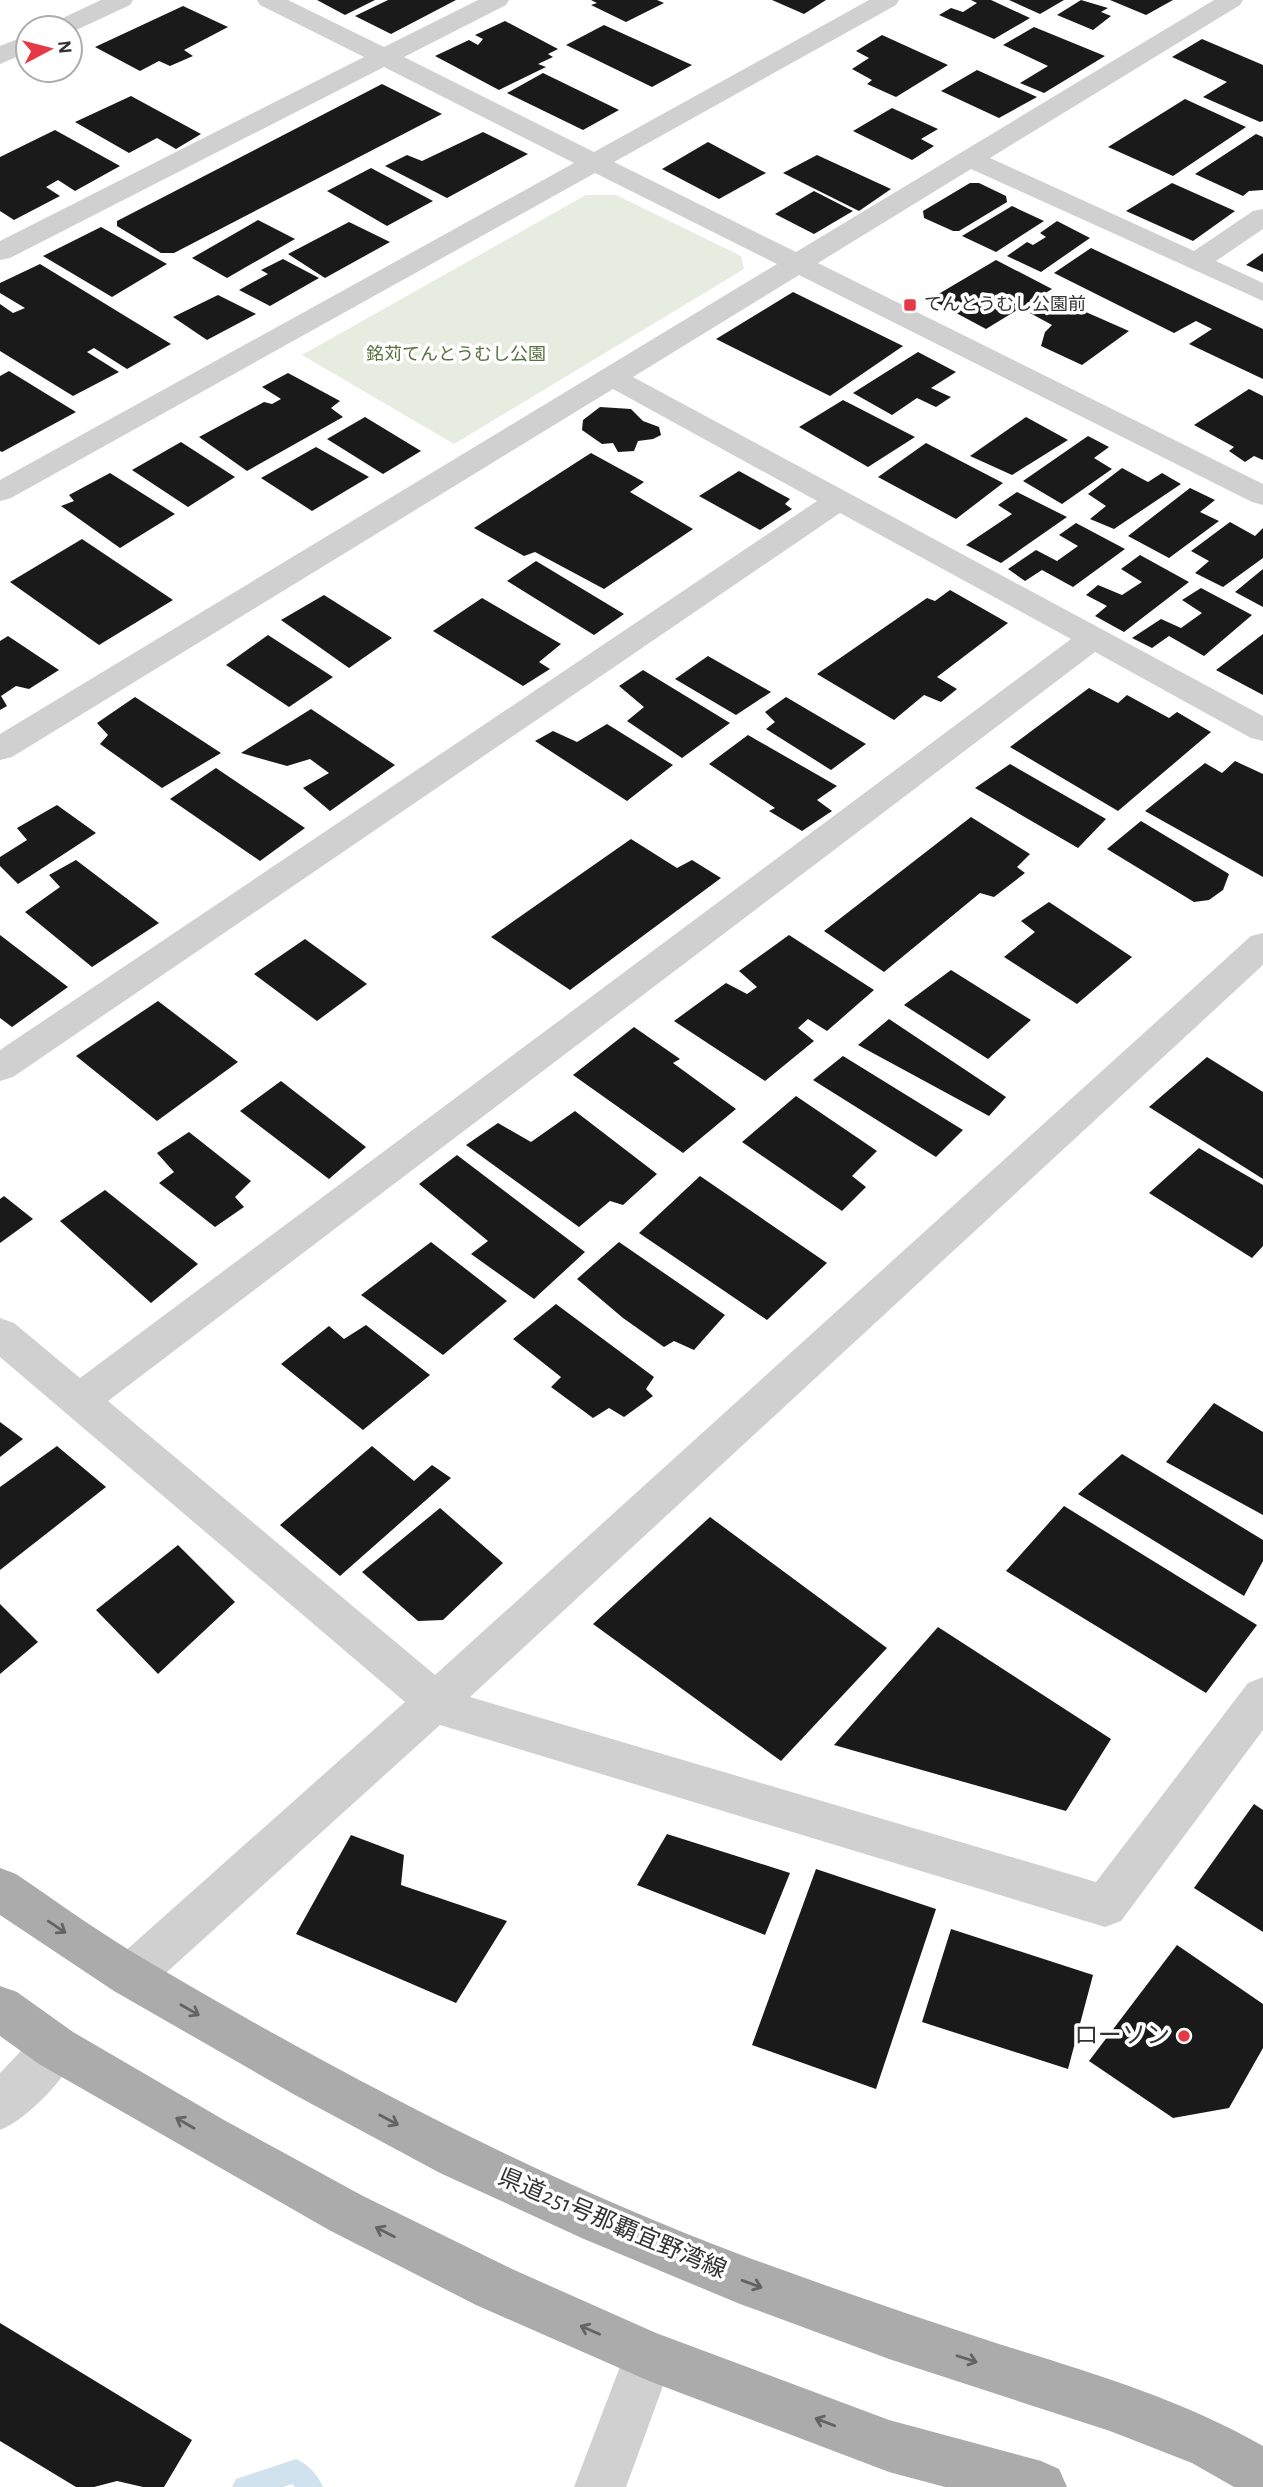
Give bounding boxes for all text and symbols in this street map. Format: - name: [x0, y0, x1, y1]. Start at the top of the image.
- north arrow: [14, 14, 84, 84]
- text: N: [54, 39, 75, 55]
- place label: てんとうむし公園前: [924, 294, 1086, 314]
- marker: てんとうむし公園前: [902, 297, 918, 313]
- park label: 銘苅てんとうむし公園: [366, 344, 546, 364]
- one-way arrow: [46, 1920, 66, 1934]
- one-way arrow: [179, 2003, 199, 2017]
- place label: ローソン: [1074, 2024, 1170, 2048]
- marker: ローソン: [1176, 2028, 1192, 2044]
- one-way arrow: [378, 2114, 399, 2127]
- one-way arrow: [176, 2116, 196, 2130]
- street label: 県道251号那覇宜野湾線: [494, 2163, 730, 2283]
- one-way arrow: [375, 2225, 396, 2239]
- one-way arrow: [741, 2278, 763, 2291]
- one-way arrow: [580, 2323, 602, 2336]
- one-way arrow: [956, 2354, 978, 2367]
- one-way arrow: [814, 2414, 836, 2427]

